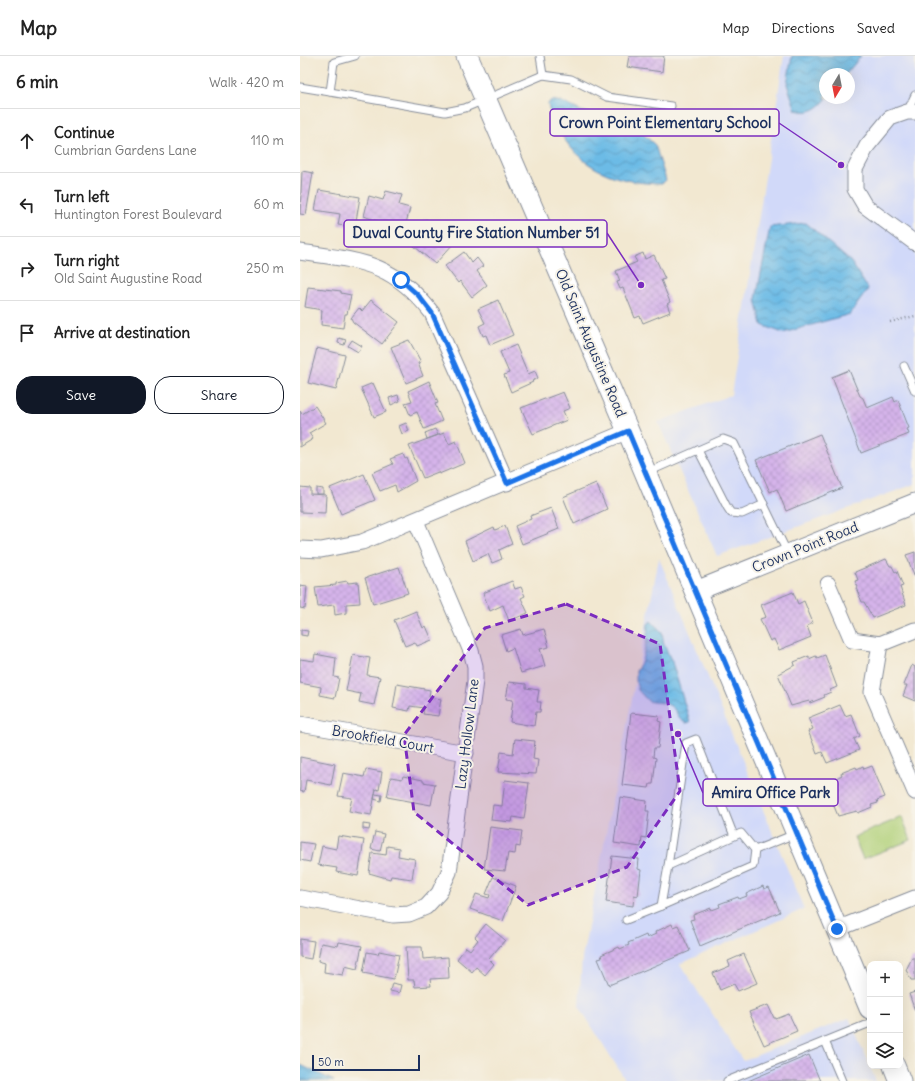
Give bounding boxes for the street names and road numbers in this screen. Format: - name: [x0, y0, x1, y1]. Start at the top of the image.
- street label: Old Saint Augustine Road: [552, 266, 630, 420]
- street label: Crown Point Road: [749, 517, 861, 577]
- street label: Lazy Hollow Lane: [451, 678, 483, 790]
- street label: Brookfield Court: [331, 721, 436, 757]

